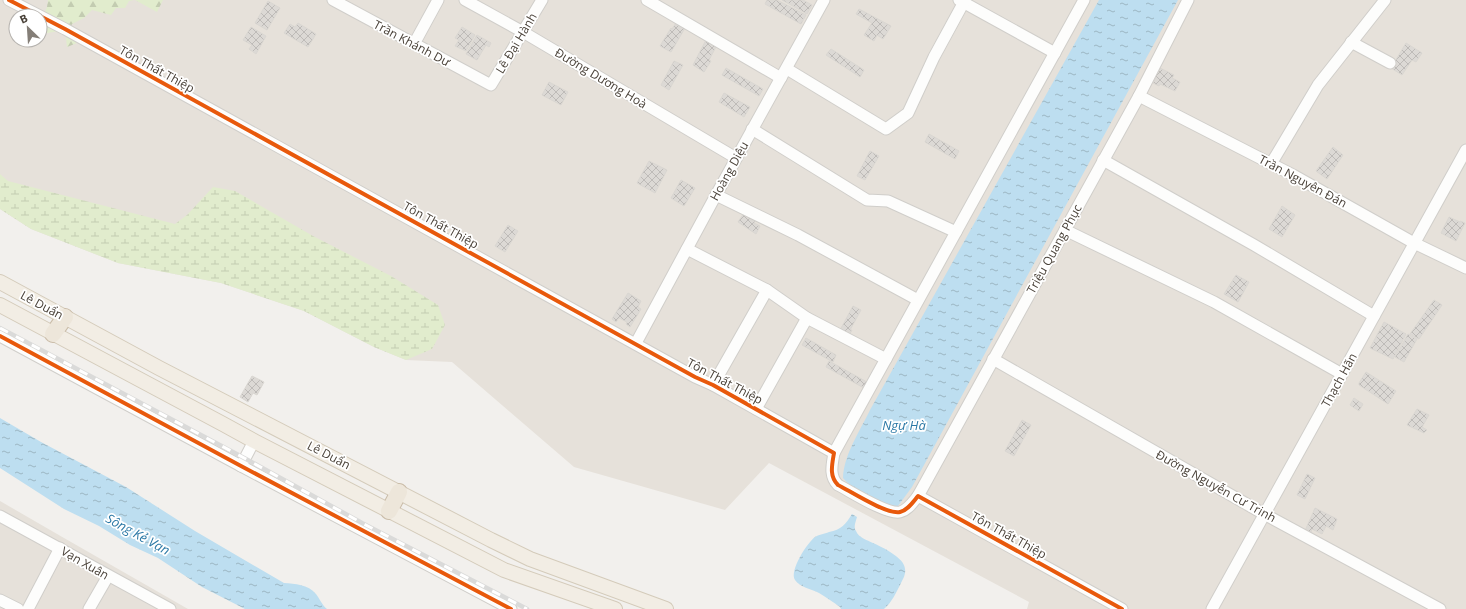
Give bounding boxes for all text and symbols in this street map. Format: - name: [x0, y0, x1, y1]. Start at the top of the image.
- north arrow: [8, 8, 48, 48]
- text: B: [17, 10, 30, 27]
- street label: Lê Đại Hành: [491, 10, 541, 76]
- street label: Trần Khánh Dư: [371, 16, 454, 71]
- street label: Tôn Thất Thiệp: [116, 41, 198, 97]
- street label: Đường Dương Hoà: [552, 44, 650, 112]
- street label: Hoàng Diệu: [706, 138, 752, 204]
- street label: Trần Nguyên Đán: [1256, 151, 1350, 211]
- street label: Tôn Thất Thiệp: [400, 197, 482, 253]
- street label: Triệu Quang Phục: [1022, 201, 1086, 297]
- street label: Lê Duẩn: [18, 287, 66, 323]
- street label: Thạch Hãn: [1317, 350, 1361, 410]
- street label: Tôn Thất Thiệp: [684, 354, 766, 408]
- water label: Ngự Hà: [882, 416, 926, 434]
- street label: Lê Duẩn: [305, 437, 353, 473]
- street label: Đường Nguyễn Cư Trinh: [1153, 446, 1279, 526]
- street label: Tôn Thất Thiệp: [968, 507, 1050, 563]
- water label: Sông Kẻ Vạn: [103, 509, 173, 559]
- street label: Vạn Xuân: [58, 542, 112, 584]

